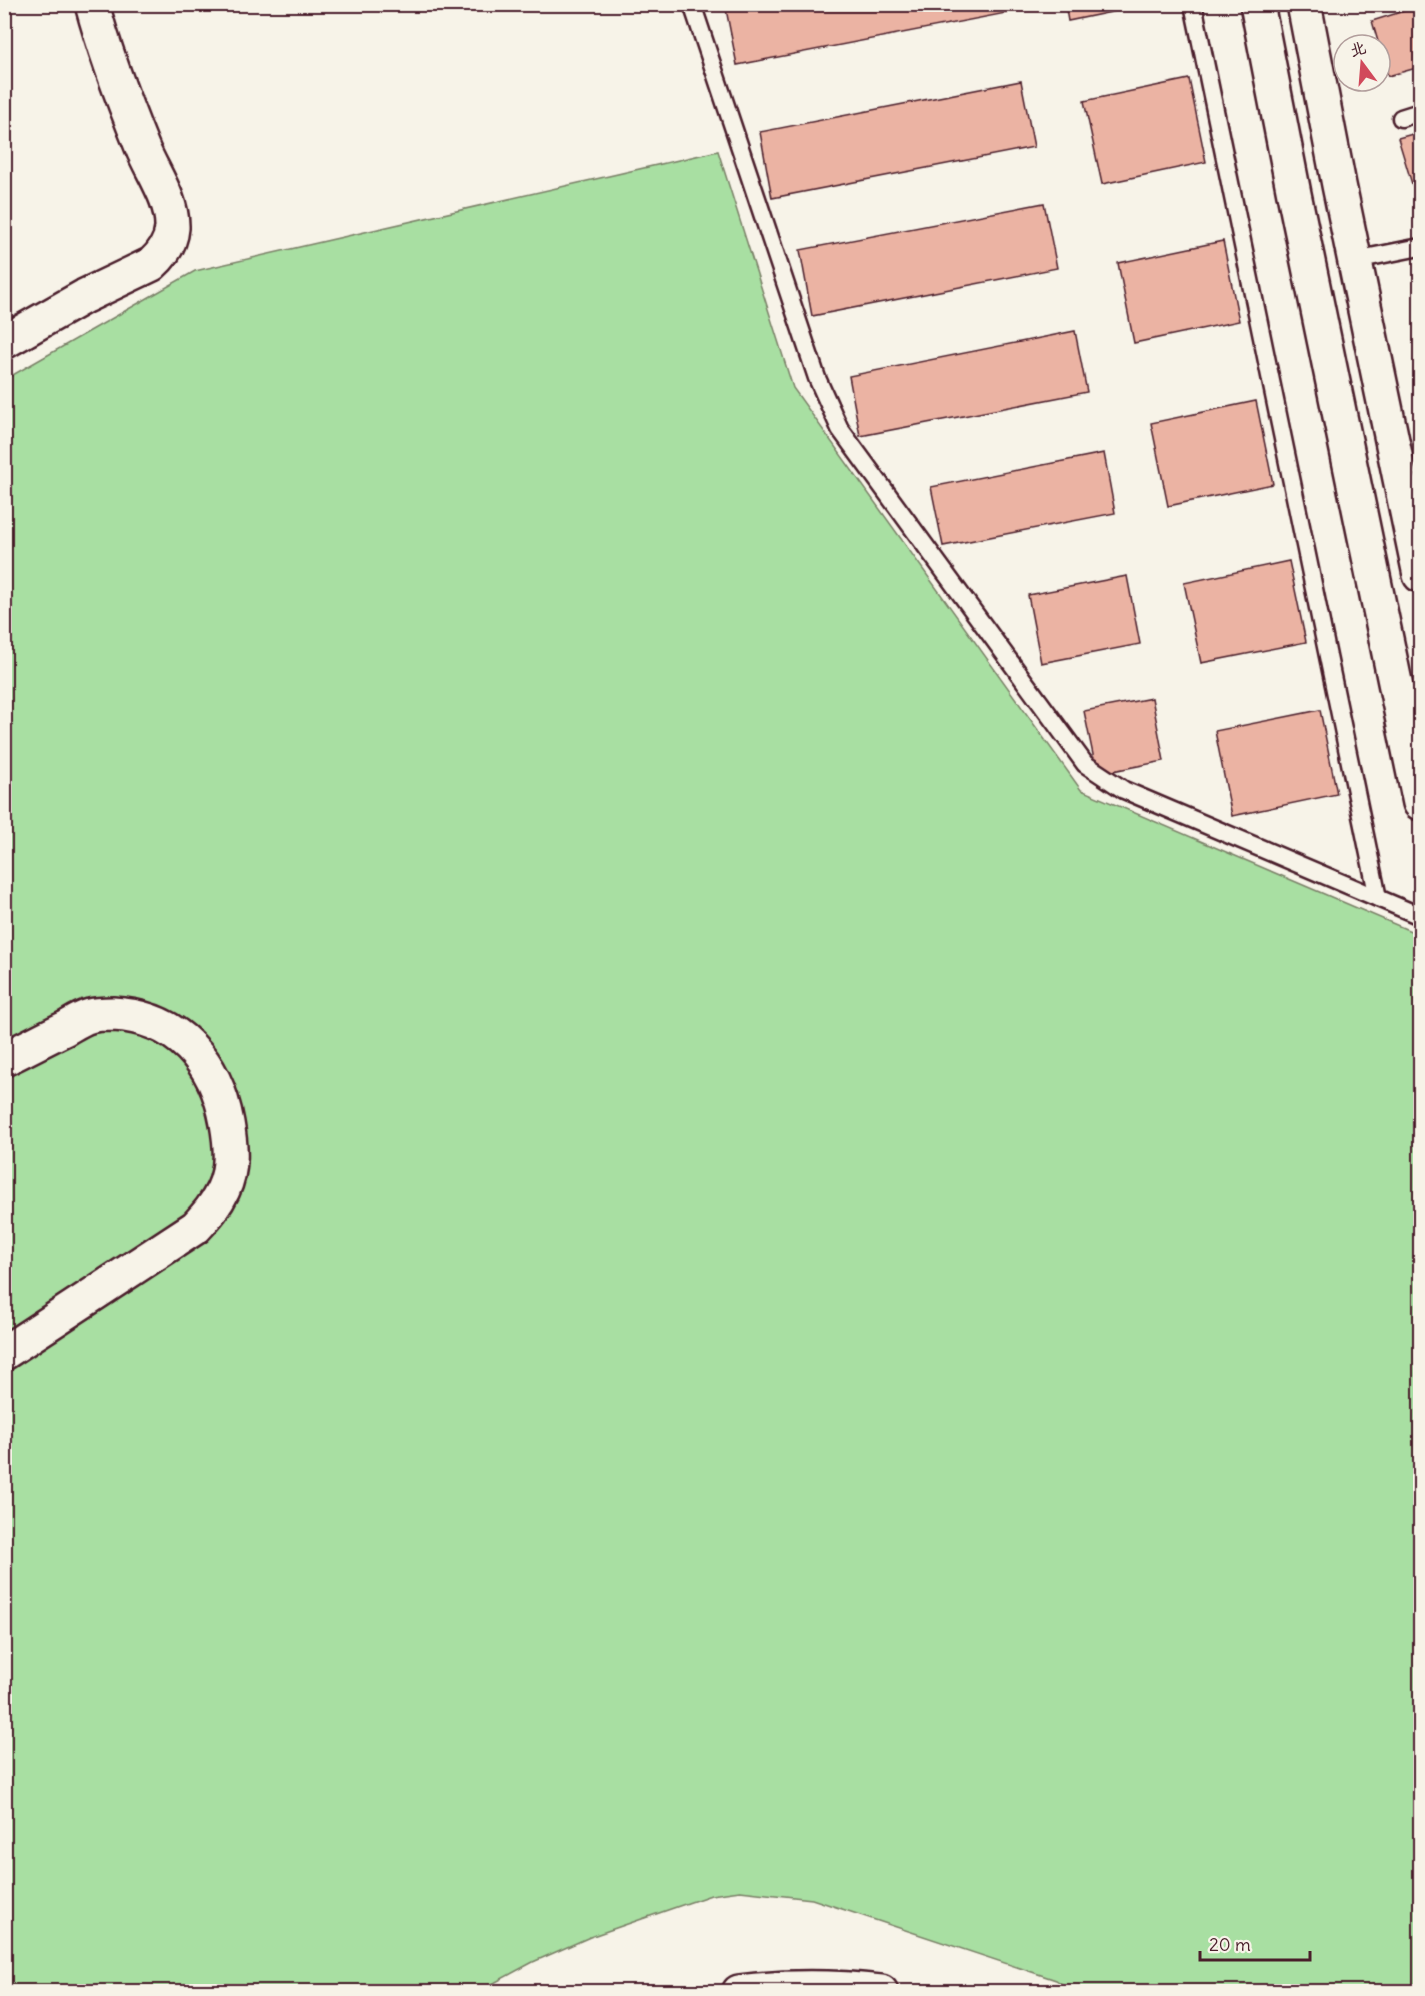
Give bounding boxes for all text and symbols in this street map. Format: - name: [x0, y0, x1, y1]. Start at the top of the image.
- north arrow: [1332, 33, 1392, 93]
- text: 北: [1347, 37, 1368, 60]
- scale bar: [1200, 1924, 1310, 1962]
- text: 20 m: [1209, 1933, 1251, 1956]

